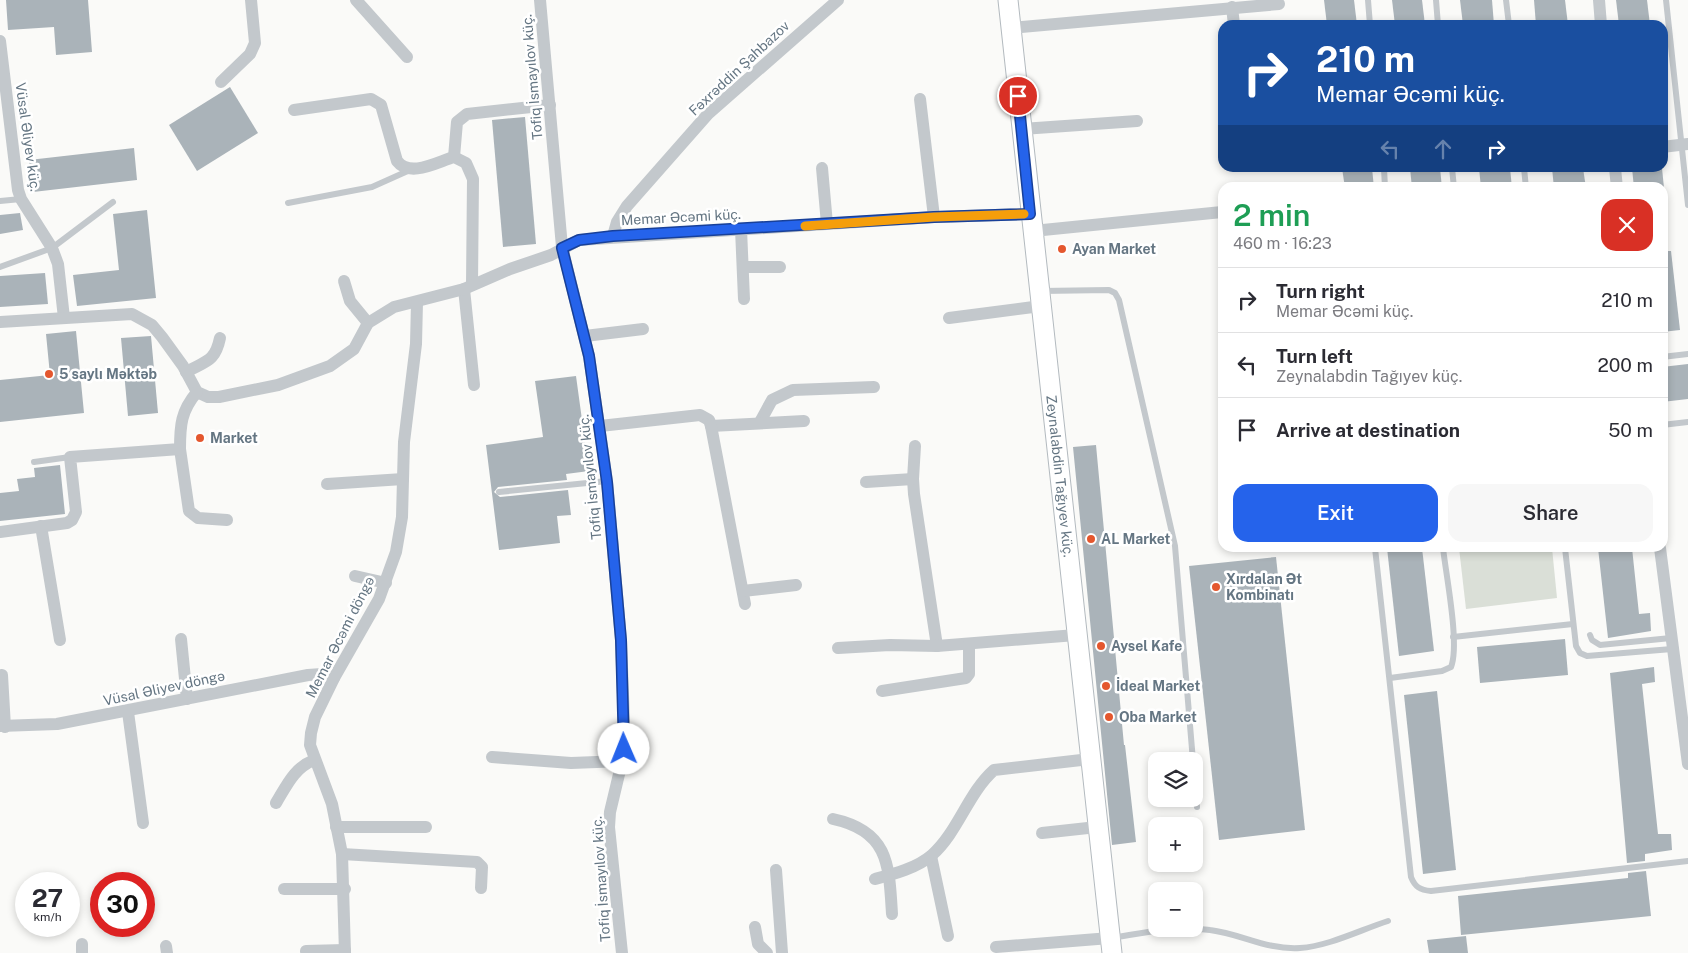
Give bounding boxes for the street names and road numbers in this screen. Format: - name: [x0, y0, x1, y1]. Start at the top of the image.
- street label: Tofiq İsmayılov küç.: [517, 14, 545, 141]
- street label: Fəxrəddin Şahbazov: [686, 17, 792, 119]
- street label: Vüsal Əliyev küç.: [12, 81, 44, 193]
- street label: Memar Əcəmi küç.: [621, 206, 741, 228]
- street label: Zeynalabdin Tağıyev küç.: [1043, 394, 1077, 558]
- street label: Tofiq İsmayılov küç.: [573, 414, 605, 541]
- street label: Memar Əcəmi döngə: [302, 574, 378, 700]
- street label: Vüsal Əliyev döngə: [102, 667, 226, 709]
- street label: Tofiq İsmayılov küç.: [587, 816, 613, 943]

